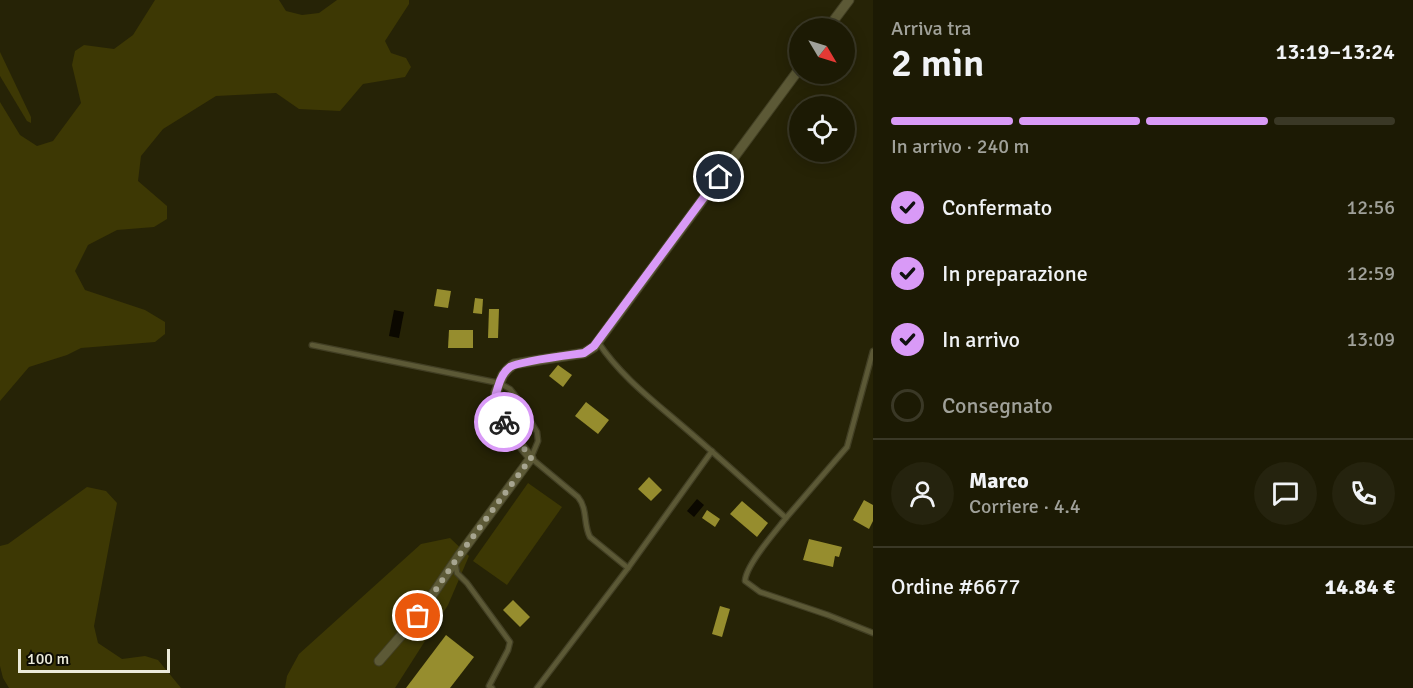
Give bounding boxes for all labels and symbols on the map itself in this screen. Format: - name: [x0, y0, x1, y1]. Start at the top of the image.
- north arrow: [789, 18, 855, 84]
- pin: [693, 151, 744, 202]
- courier: [474, 392, 534, 452]
- pin: [392, 590, 443, 641]
- scale bar: [18, 646, 170, 674]

